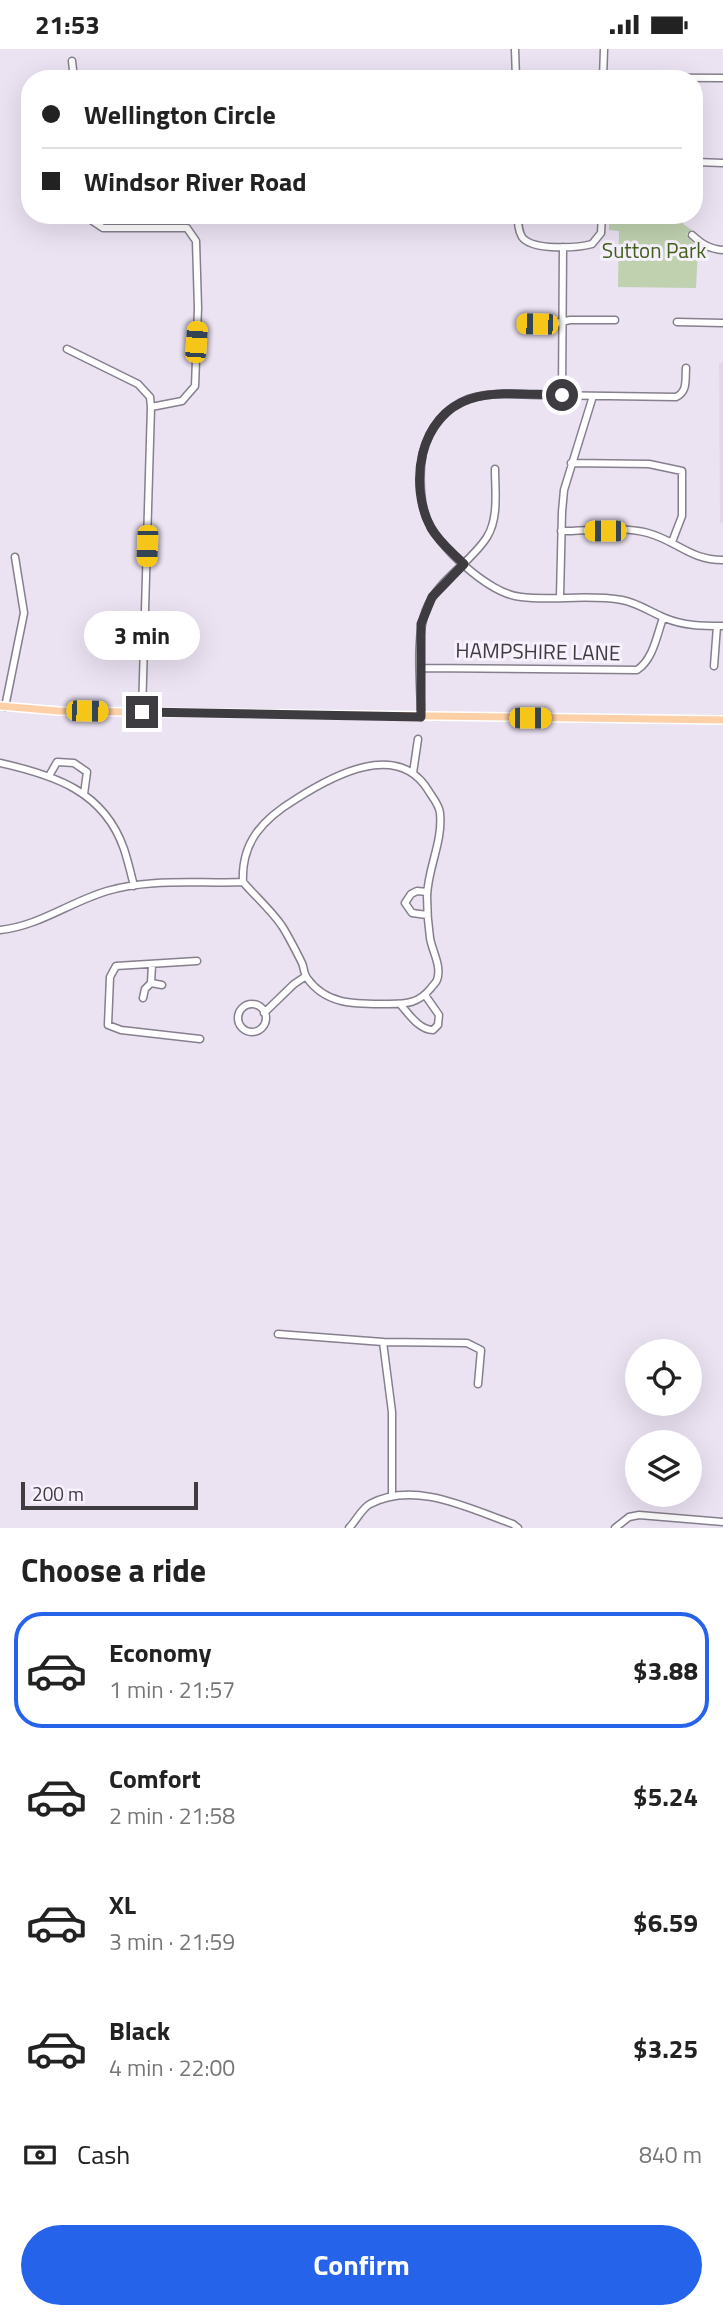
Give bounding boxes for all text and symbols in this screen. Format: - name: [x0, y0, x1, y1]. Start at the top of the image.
- text: 21:53: [35, 5, 100, 44]
- text: Wellington Circle: [84, 95, 276, 134]
- text: Windsor River Road: [84, 162, 307, 201]
- park label: Sutton Park: [602, 234, 706, 266]
- car: [516, 313, 559, 335]
- car: [185, 320, 208, 364]
- route start: [546, 379, 578, 411]
- car: [585, 521, 627, 542]
- car: [136, 525, 159, 567]
- callout: 3 min: [84, 611, 200, 659]
- text: 3 min: [114, 618, 170, 653]
- street label: HAMPSHIRE LANE: [455, 634, 621, 668]
- route end: [126, 696, 158, 728]
- car: [66, 700, 109, 722]
- car: [510, 708, 552, 729]
- map controls: [625, 1339, 702, 1507]
- button: locate: [625, 1339, 702, 1416]
- button: layers: [625, 1430, 702, 1507]
- scale bar: [21, 1479, 198, 1511]
- text: 200 m: [32, 1479, 84, 1508]
- text: Choose a ride: [21, 1546, 206, 1594]
- text: Economy: [109, 1633, 211, 1672]
- icon: car: [25, 1639, 88, 1702]
- text: $3.88: [633, 1651, 698, 1690]
- text: 1 min · 21:57: [109, 1672, 235, 1707]
- text: Comfort: [109, 1759, 201, 1798]
- icon: car: [25, 1765, 88, 1828]
- text: $5.24: [633, 1777, 698, 1816]
- text: 2 min · 21:58: [109, 1798, 235, 1833]
- text: XL: [109, 1885, 136, 1924]
- icon: car: [25, 1891, 88, 1954]
- text: $6.59: [633, 1903, 698, 1942]
- text: 3 min · 21:59: [109, 1924, 235, 1959]
- text: Black: [109, 2011, 170, 2050]
- icon: car: [25, 2017, 88, 2080]
- text: $3.25: [633, 2029, 698, 2068]
- text: 4 min · 22:00: [109, 2050, 235, 2085]
- text: Cash: [77, 2135, 130, 2174]
- icon: cash: [21, 2136, 59, 2174]
- text: 840 m: [639, 2137, 702, 2172]
- button: Confirm: [21, 2225, 702, 2305]

